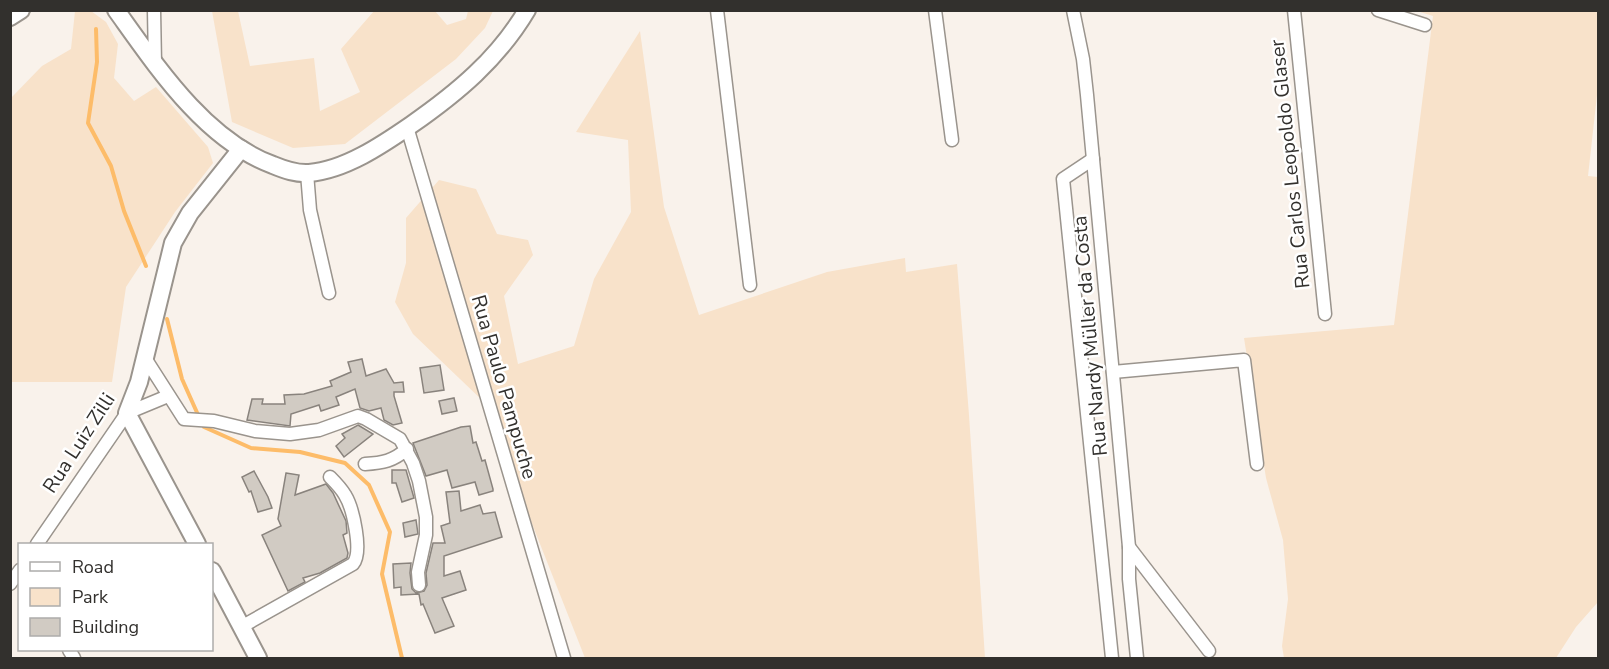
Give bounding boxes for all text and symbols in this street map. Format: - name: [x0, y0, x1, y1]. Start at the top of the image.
- street label: Rua Carlos Leopoldo Glaser: [1263, 38, 1317, 290]
- street label: Rua Nardy Müller da Costa: [1066, 215, 1114, 457]
- street label: Rua Paulo Pampuche: [465, 292, 543, 482]
- street label: Rua Luiz Zilli: [37, 388, 121, 498]
- legend: [18, 543, 213, 651]
- text: Road: [72, 555, 114, 579]
- text: Park: [72, 585, 109, 609]
- text: Building: [72, 615, 139, 639]

